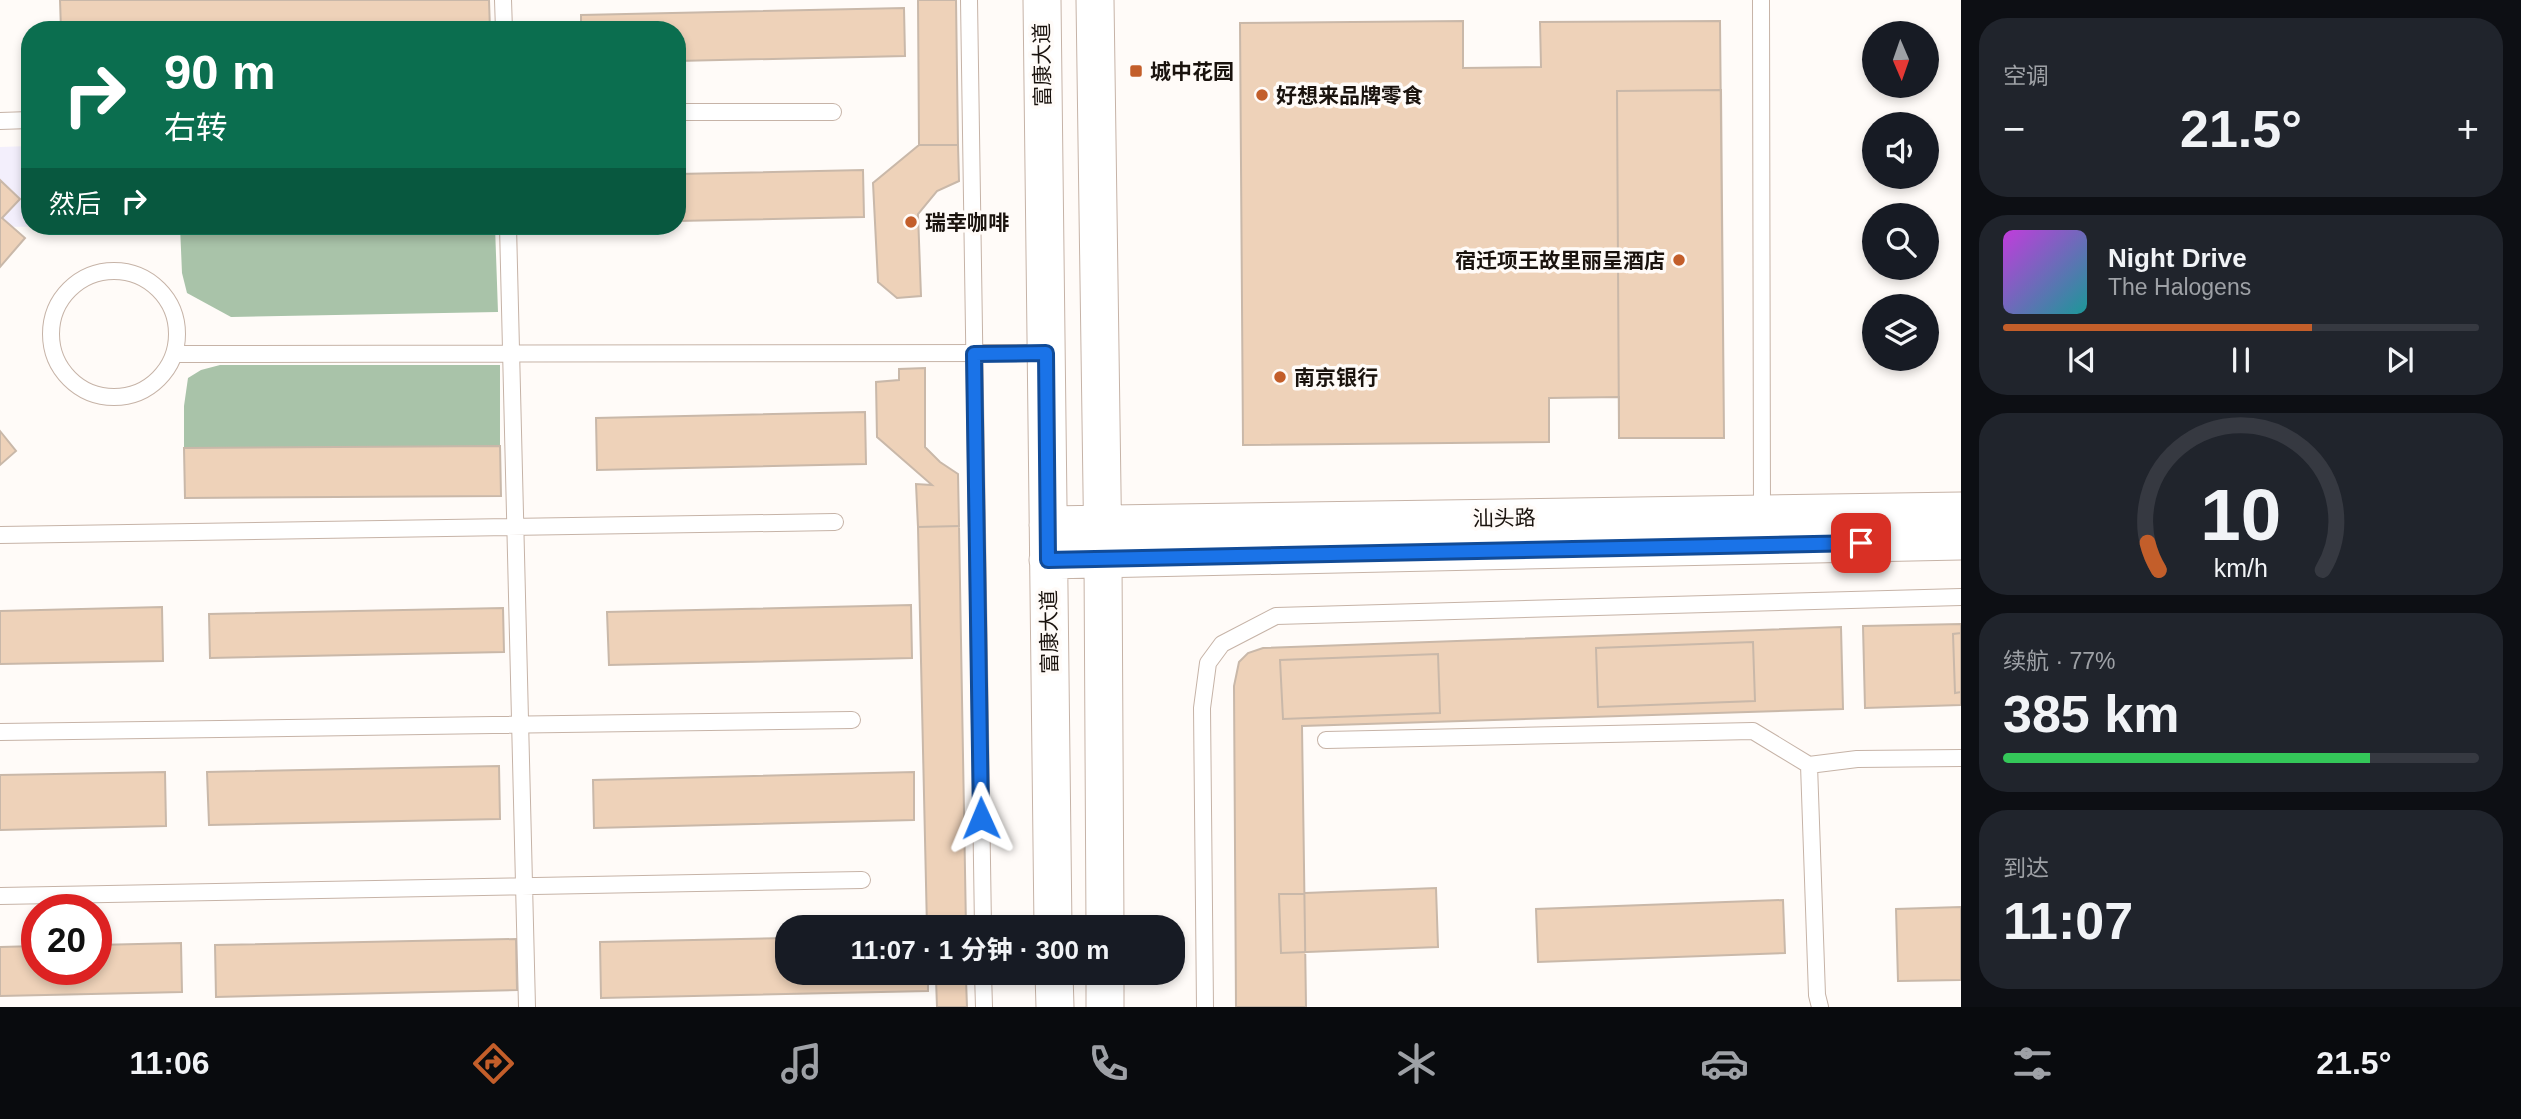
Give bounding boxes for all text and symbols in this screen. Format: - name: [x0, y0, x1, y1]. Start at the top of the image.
- north arrow: [1862, 21, 1939, 98]
- map controls: [1862, 21, 1939, 371]
- street label: 富康大道: [1030, 23, 1054, 107]
- text: 90 m: [164, 45, 276, 99]
- icon: right: [49, 49, 140, 140]
- place label: 城中花园: [1150, 60, 1234, 83]
- marker: 城中花园: [1128, 63, 1144, 79]
- text: 空调: [2003, 63, 2049, 89]
- place label: 好想来品牌零食: [1276, 84, 1423, 107]
- marker: 好想来品牌零食: [1254, 87, 1270, 103]
- text: 21.5°: [2180, 100, 2302, 158]
- text: −: [2003, 108, 2025, 150]
- text: +: [2457, 108, 2479, 150]
- text: 右转: [164, 110, 228, 146]
- button: sound: [1862, 112, 1939, 189]
- icon: right: [115, 182, 153, 220]
- text: 然后: [49, 189, 101, 219]
- button: search: [1862, 203, 1939, 280]
- place label: 瑞幸咖啡: [925, 211, 1009, 234]
- marker: 瑞幸咖啡: [903, 214, 919, 230]
- text: Night Drive: [2108, 243, 2247, 273]
- place label: 宿迁项王故里丽呈酒店: [1455, 249, 1665, 272]
- marker: 宿迁项王故里丽呈酒店: [1671, 252, 1687, 268]
- text: The Halogens: [2108, 274, 2251, 300]
- button: layers: [1862, 294, 1939, 371]
- icon: previous: [2063, 341, 2101, 379]
- icon: pause: [2222, 341, 2260, 379]
- icon: next: [2381, 341, 2419, 379]
- place label: 南京银行: [1294, 366, 1378, 389]
- marker: 南京银行: [1272, 369, 1288, 385]
- text: 10: [2201, 474, 2281, 555]
- street label: 汕头路: [1472, 506, 1536, 530]
- pin: [1831, 513, 1891, 573]
- icon: arrive: [1842, 524, 1880, 562]
- text: km/h: [2214, 553, 2268, 581]
- street label: 富康大道: [1037, 590, 1061, 674]
- text: 续航 · 77%: [2003, 648, 2115, 674]
- text: 385 km: [2003, 685, 2179, 743]
- position arrow: [944, 781, 1018, 855]
- text: 到达: [2003, 855, 2049, 881]
- text: 11:07: [2003, 892, 2133, 950]
- speed limit sign: 20: [21, 894, 112, 985]
- text: 11:07 · 1 分钟 · 300 m: [851, 935, 1109, 965]
- icon: directions: [469, 1039, 518, 1088]
- icon: music: [777, 1039, 826, 1088]
- icon: phone: [1084, 1039, 1133, 1088]
- icon: climate: [1392, 1039, 1441, 1088]
- icon: car: [1700, 1039, 1749, 1088]
- icon: filters: [2008, 1039, 2057, 1088]
- text: 11:06: [129, 1045, 210, 1081]
- text: 21.5°: [2316, 1045, 2391, 1081]

